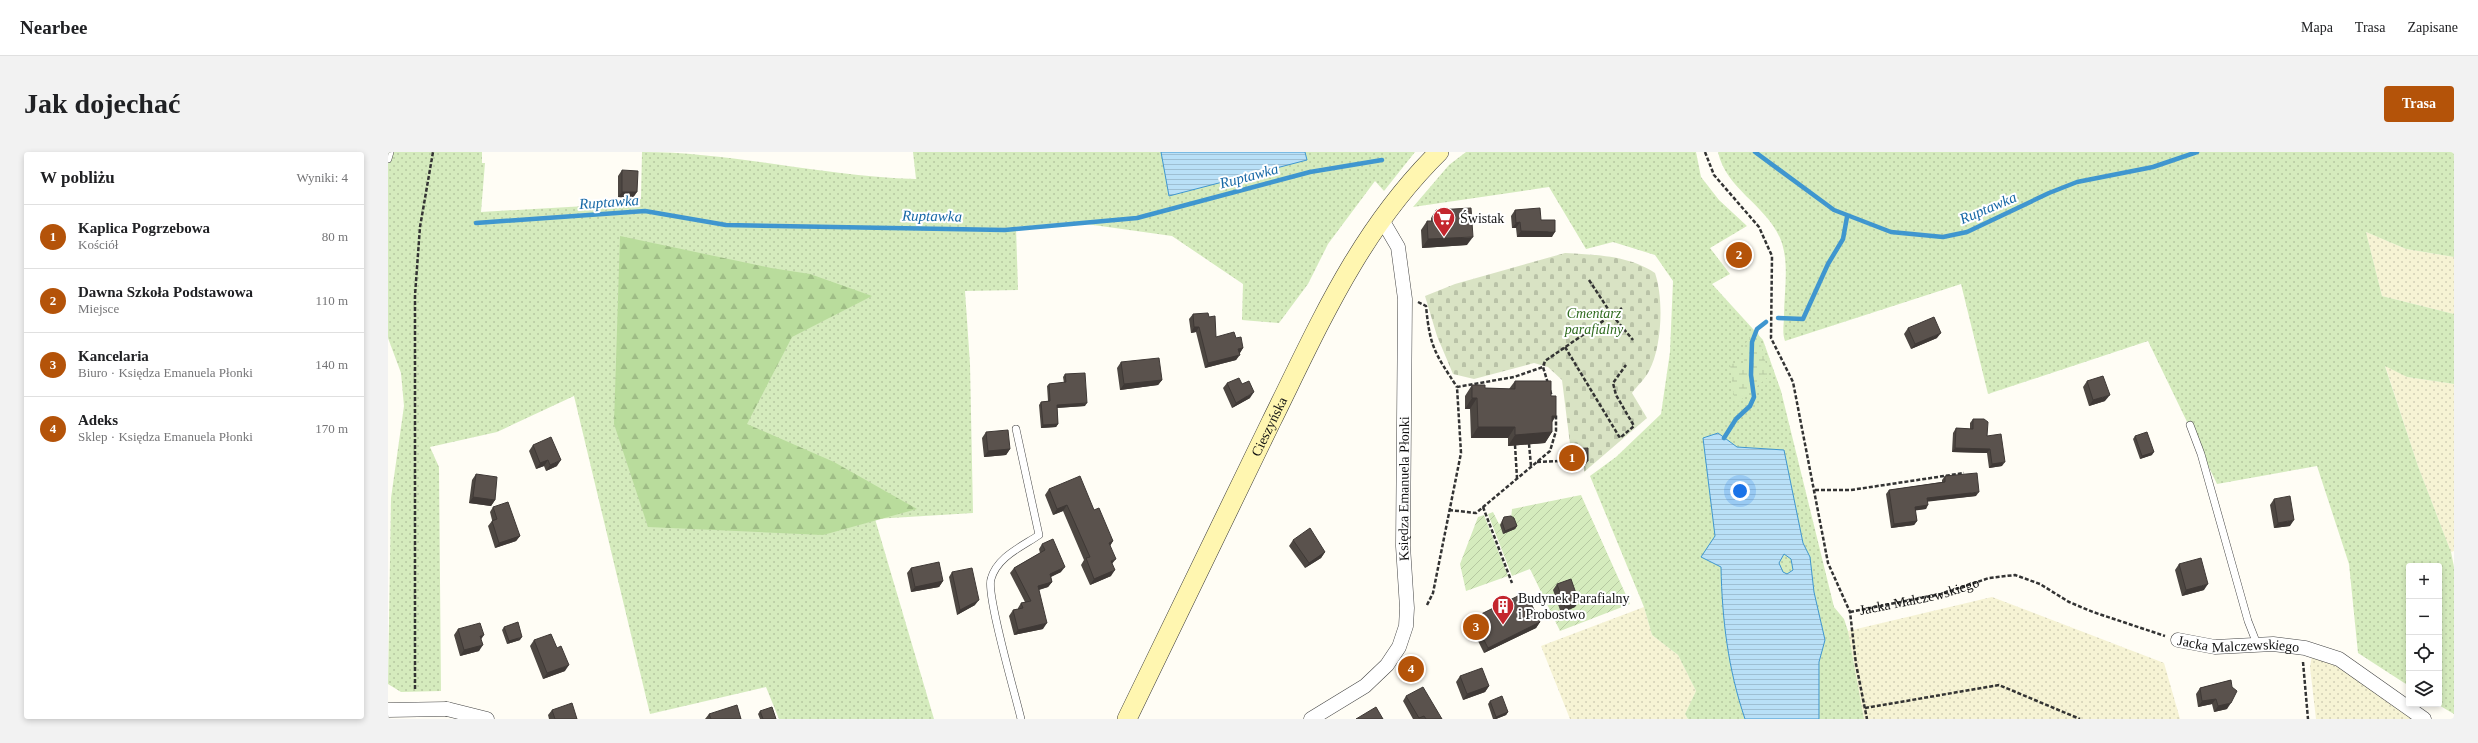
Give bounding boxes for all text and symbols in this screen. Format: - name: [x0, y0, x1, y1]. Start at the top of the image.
- text: Nearbee: [20, 17, 88, 38]
- text: Mapa: [2301, 20, 2333, 35]
- text: Trasa: [2355, 20, 2385, 35]
- text: Zapisane: [2407, 20, 2458, 35]
- button: Trasa: [2384, 86, 2454, 122]
- text: Jak dojechać: [24, 88, 180, 119]
- water label: Ruptawka: [1217, 161, 1280, 192]
- text: W pobliżu: [40, 168, 115, 187]
- text: Wyniki: 4: [296, 170, 348, 185]
- water label: Ruptawka: [1956, 189, 2019, 227]
- water label: Ruptawka: [578, 192, 639, 212]
- supermarket icon: Świstak: [1431, 205, 1457, 238]
- water label: Ruptawka: [901, 207, 962, 225]
- place label: Świstak: [1460, 210, 1504, 226]
- text: Kaplica Pogrzebowa: [78, 220, 210, 236]
- text: 1: [50, 229, 56, 244]
- text: 80 m: [322, 229, 348, 244]
- text: Kościół: [78, 237, 118, 252]
- pin: 2: [1726, 240, 1752, 270]
- text: Dawna Szkoła Podstawowa: [78, 284, 253, 300]
- text: 2: [50, 293, 56, 308]
- text: 110 m: [316, 293, 348, 308]
- text: Miejsce: [78, 301, 119, 316]
- park label: Cmentarz parafialny: [1564, 306, 1624, 337]
- text: Kancelaria: [78, 348, 149, 364]
- text: 3: [50, 357, 56, 372]
- text: 140 m: [315, 357, 348, 372]
- text: Biuro · Księdza Emanuela Płonki: [78, 365, 253, 380]
- street label: Cieszyńska: [1249, 394, 1291, 459]
- text: Adeks: [78, 412, 118, 428]
- street label: Księdza Emanuela Płonki: [1396, 416, 1412, 561]
- text: 4: [50, 421, 56, 436]
- text: 170 m: [315, 421, 348, 436]
- text: Sklep · Księdza Emanuela Płonki: [78, 429, 253, 444]
- pin: 1: [1559, 443, 1585, 473]
- your location: [1730, 481, 1750, 501]
- map controls: [2406, 563, 2442, 707]
- button: +: [2406, 563, 2442, 599]
- street label: Jacka Malczewskiego: [1858, 575, 1981, 618]
- place label: Budynek Parafialny i Probostwo: [1518, 591, 1630, 622]
- building icon: Budynek Parafialny i Probostwo: [1490, 593, 1516, 626]
- button: −: [2406, 599, 2442, 635]
- pin: 3: [1463, 612, 1489, 642]
- street label: Jacka Malczewskiego: [2176, 633, 2300, 655]
- button: locate: [2406, 635, 2442, 671]
- pin: 4: [1398, 654, 1424, 684]
- button: layers: [2406, 671, 2442, 707]

